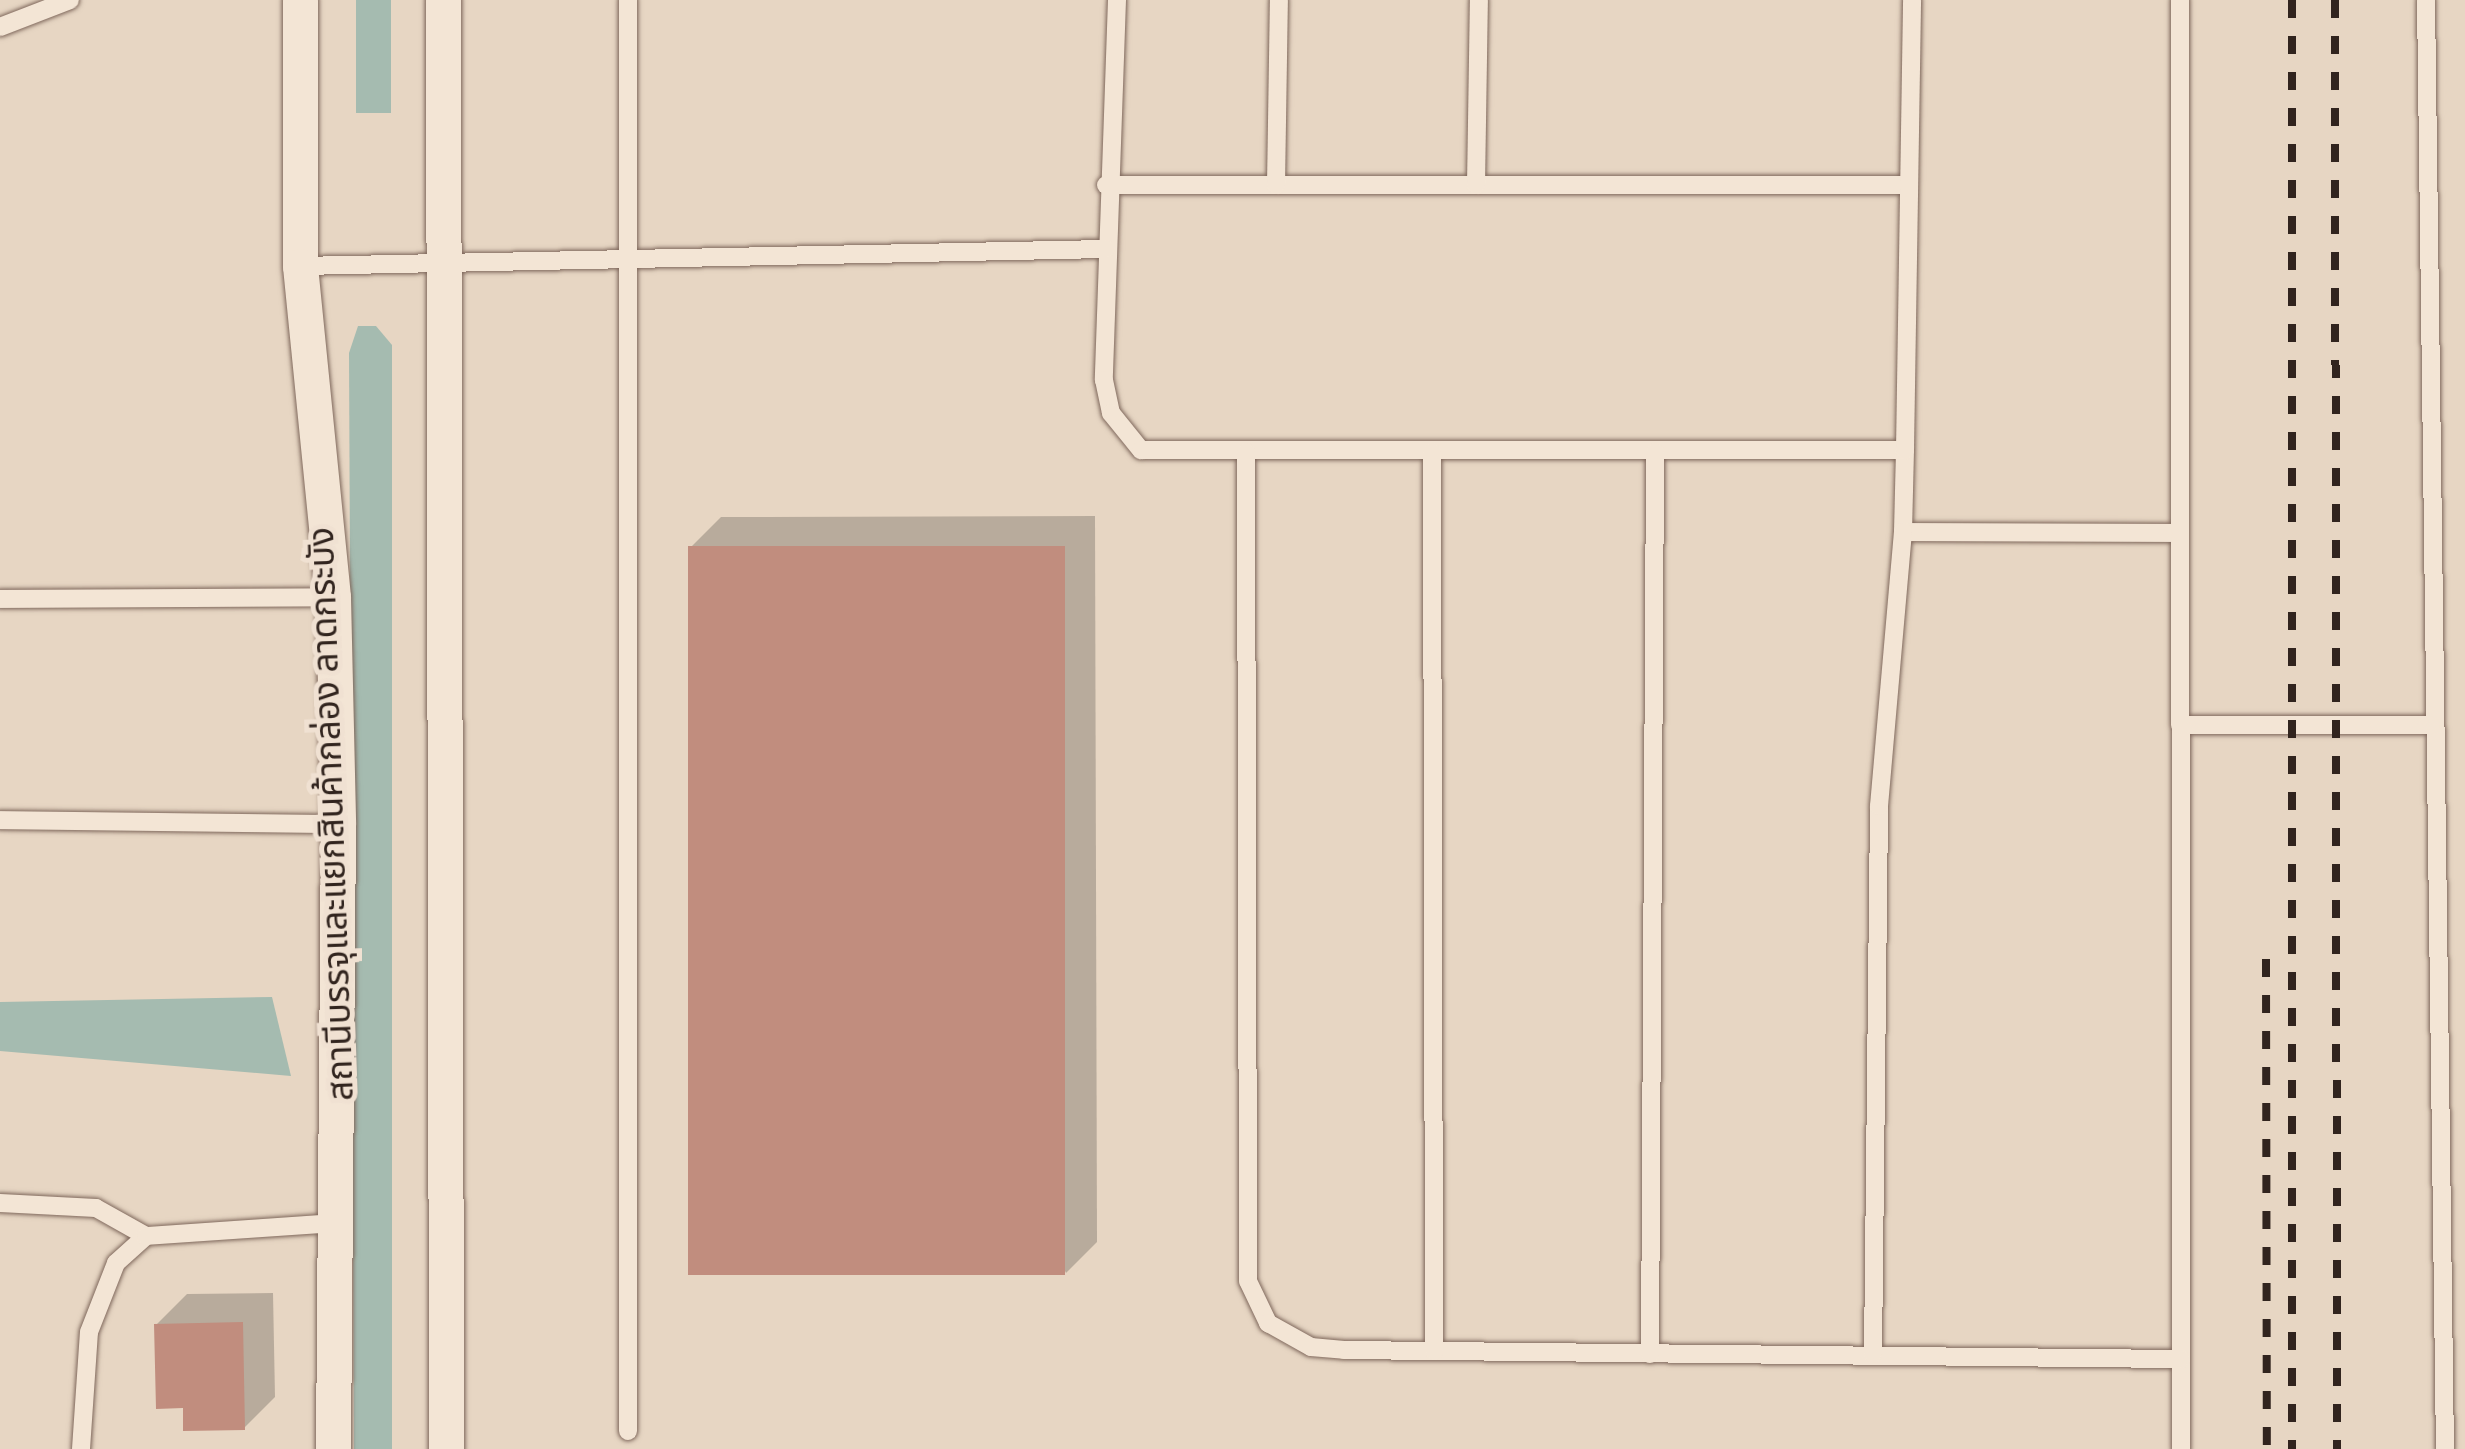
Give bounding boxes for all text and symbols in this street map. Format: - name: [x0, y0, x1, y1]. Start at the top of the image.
- street label: สถานีบรรจุและแยกสินค้ากล่อง ลาดกระบัง: [301, 526, 363, 1102]

